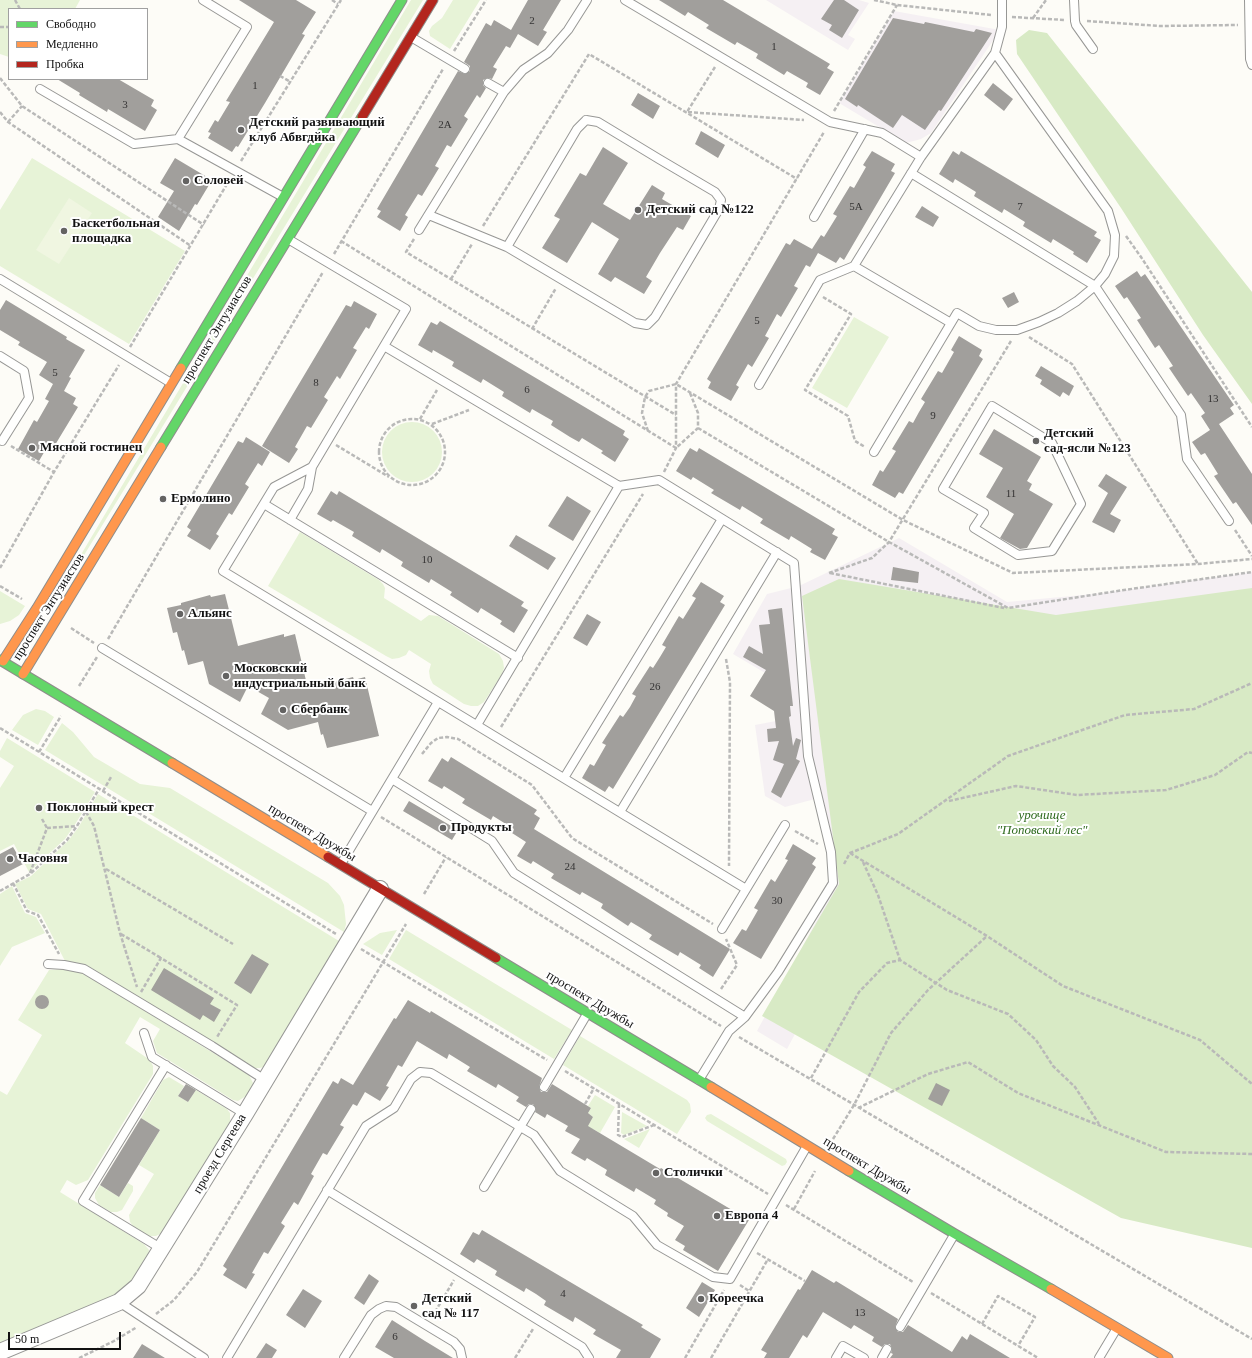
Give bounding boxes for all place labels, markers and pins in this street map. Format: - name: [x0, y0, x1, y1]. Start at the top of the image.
- place label: Детский развивающий клуб Абвгдйка: [249, 115, 385, 146]
- marker: Детский развивающий клуб Абвгдйка: [236, 125, 246, 135]
- place label: Соловей: [194, 173, 243, 189]
- marker: Соловей: [181, 176, 191, 186]
- place label: Детский сад №122: [646, 202, 754, 218]
- marker: Детский сад №122: [633, 205, 643, 215]
- place label: Баскетбольная площадка: [72, 216, 160, 247]
- marker: Баскетбольная площадка: [59, 226, 69, 236]
- place label: Детский сад-ясли №123: [1044, 426, 1131, 457]
- marker: Детский сад-ясли №123: [1031, 436, 1041, 446]
- place label: Мясной гостинец: [40, 440, 142, 456]
- marker: Мясной гостинец: [27, 443, 37, 453]
- place label: Ермолино: [171, 491, 230, 507]
- marker: Ермолино: [158, 494, 168, 504]
- place label: Альянс: [188, 606, 232, 622]
- marker: Альянс: [175, 609, 185, 619]
- place label: Московский индустриальный банк: [234, 661, 366, 692]
- marker: Московский индустриальный банк: [221, 671, 231, 681]
- place label: Сбербанк: [291, 702, 348, 718]
- marker: Сбербанк: [278, 705, 288, 715]
- place label: Поклонный крест: [47, 800, 154, 816]
- marker: Поклонный крест: [34, 803, 44, 813]
- place label: Продукты: [451, 820, 512, 836]
- marker: Продукты: [438, 823, 448, 833]
- place label: Часовня: [18, 851, 68, 867]
- marker: Часовня: [5, 854, 15, 864]
- place label: Столички: [664, 1165, 723, 1181]
- marker: Столички: [651, 1168, 661, 1178]
- place label: Европа 4: [725, 1208, 778, 1224]
- marker: Европа 4: [712, 1211, 722, 1221]
- place label: Детский сад № 117: [422, 1291, 479, 1322]
- place label: Кореечка: [709, 1291, 764, 1307]
- marker: Кореечка: [696, 1294, 706, 1304]
- marker: Детский сад № 117: [409, 1301, 419, 1311]

